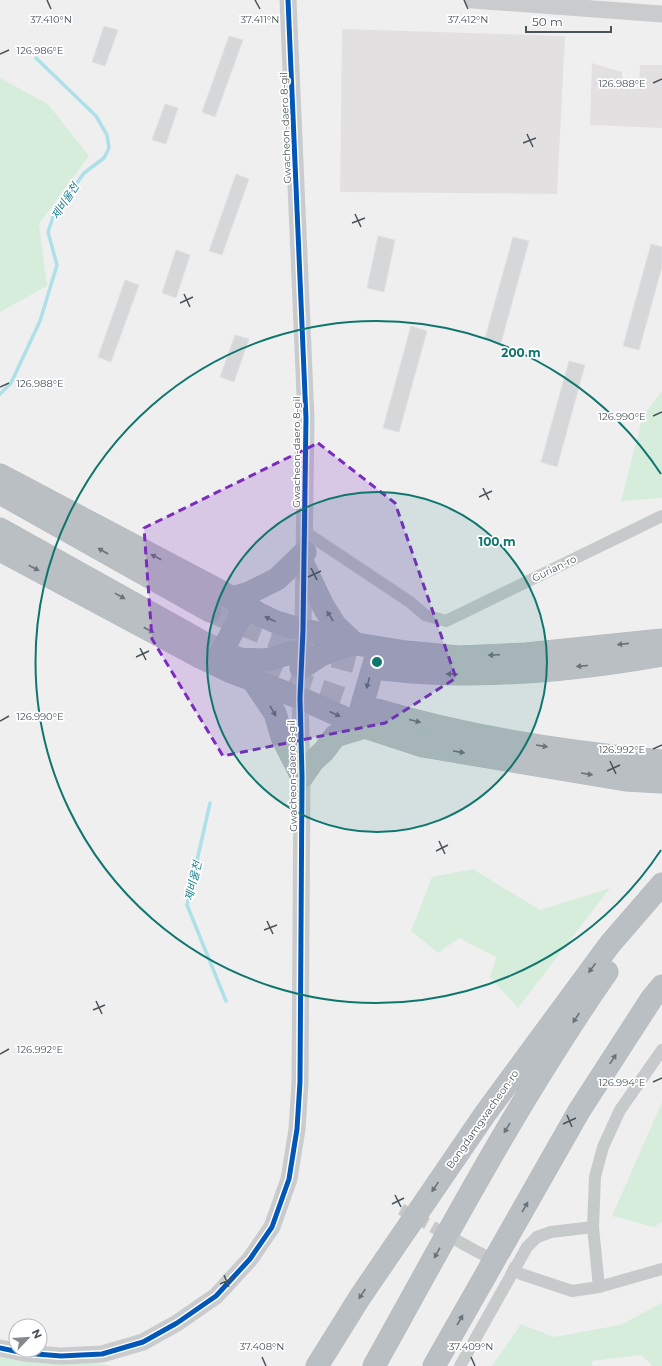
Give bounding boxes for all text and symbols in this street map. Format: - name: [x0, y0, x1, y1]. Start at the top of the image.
- scale bar: [526, 8, 611, 34]
- text: 37.410°N: [30, 13, 72, 26]
- text: 37.411°N: [241, 13, 279, 26]
- text: 37.412°N: [448, 13, 488, 26]
- text: 50 m: [532, 14, 563, 29]
- text: 126.986°E: [17, 44, 64, 57]
- street label: Gwacheon-daero 8-gil: [277, 72, 294, 184]
- text: 126.988°E: [598, 77, 646, 90]
- water label: 제비울천: [48, 179, 83, 222]
- text: 200 m: [501, 345, 541, 360]
- text: 126.988°E: [16, 377, 64, 390]
- street label: Gwacheon-daero 8-gil: [290, 396, 303, 508]
- text: 126.990°E: [598, 410, 646, 423]
- text: 100 m: [479, 534, 515, 549]
- one-way arrow: [97, 547, 109, 554]
- street label: Gurian-ro: [530, 552, 579, 585]
- one-way arrow: [150, 554, 162, 561]
- one-way arrow: [29, 565, 40, 572]
- one-way arrow: [114, 592, 126, 599]
- one-way arrow: [326, 610, 333, 621]
- one-way arrow: [265, 616, 276, 622]
- one-way arrow: [143, 627, 155, 633]
- one-way arrow: [617, 641, 629, 648]
- one-way arrow: [488, 652, 500, 659]
- centre of rings: [370, 655, 384, 669]
- one-way arrow: [576, 663, 588, 670]
- one-way arrow: [445, 671, 458, 677]
- one-way arrow: [365, 677, 371, 690]
- one-way arrow: [270, 705, 277, 717]
- text: 126.990°E: [16, 710, 64, 723]
- one-way arrow: [330, 711, 341, 717]
- one-way arrow: [409, 718, 421, 724]
- street label: Gwacheon-daero 8-gil: [285, 720, 300, 832]
- one-way arrow: [536, 743, 548, 749]
- text: 126.992°E: [599, 743, 645, 756]
- one-way arrow: [453, 749, 465, 755]
- one-way arrow: [581, 771, 593, 777]
- water label: 제비울천: [182, 858, 205, 902]
- one-way arrow: [588, 962, 597, 973]
- one-way arrow: [573, 1012, 580, 1024]
- text: 126.992°E: [17, 1043, 63, 1056]
- one-way arrow: [609, 1054, 617, 1065]
- street label: Bongdamgwacheon-ro: [443, 1067, 521, 1171]
- text: 126.994°E: [599, 1076, 646, 1089]
- one-way arrow: [504, 1122, 511, 1134]
- one-way arrow: [431, 1182, 439, 1192]
- one-way arrow: [521, 1201, 528, 1213]
- one-way arrow: [433, 1248, 440, 1259]
- one-way arrow: [358, 1288, 365, 1300]
- one-way arrow: [457, 1314, 464, 1326]
- north arrow: [8, 1318, 48, 1358]
- text: N: [29, 1327, 45, 1341]
- text: 37.408°N: [240, 1340, 284, 1353]
- text: 37.409°N: [449, 1340, 493, 1353]

